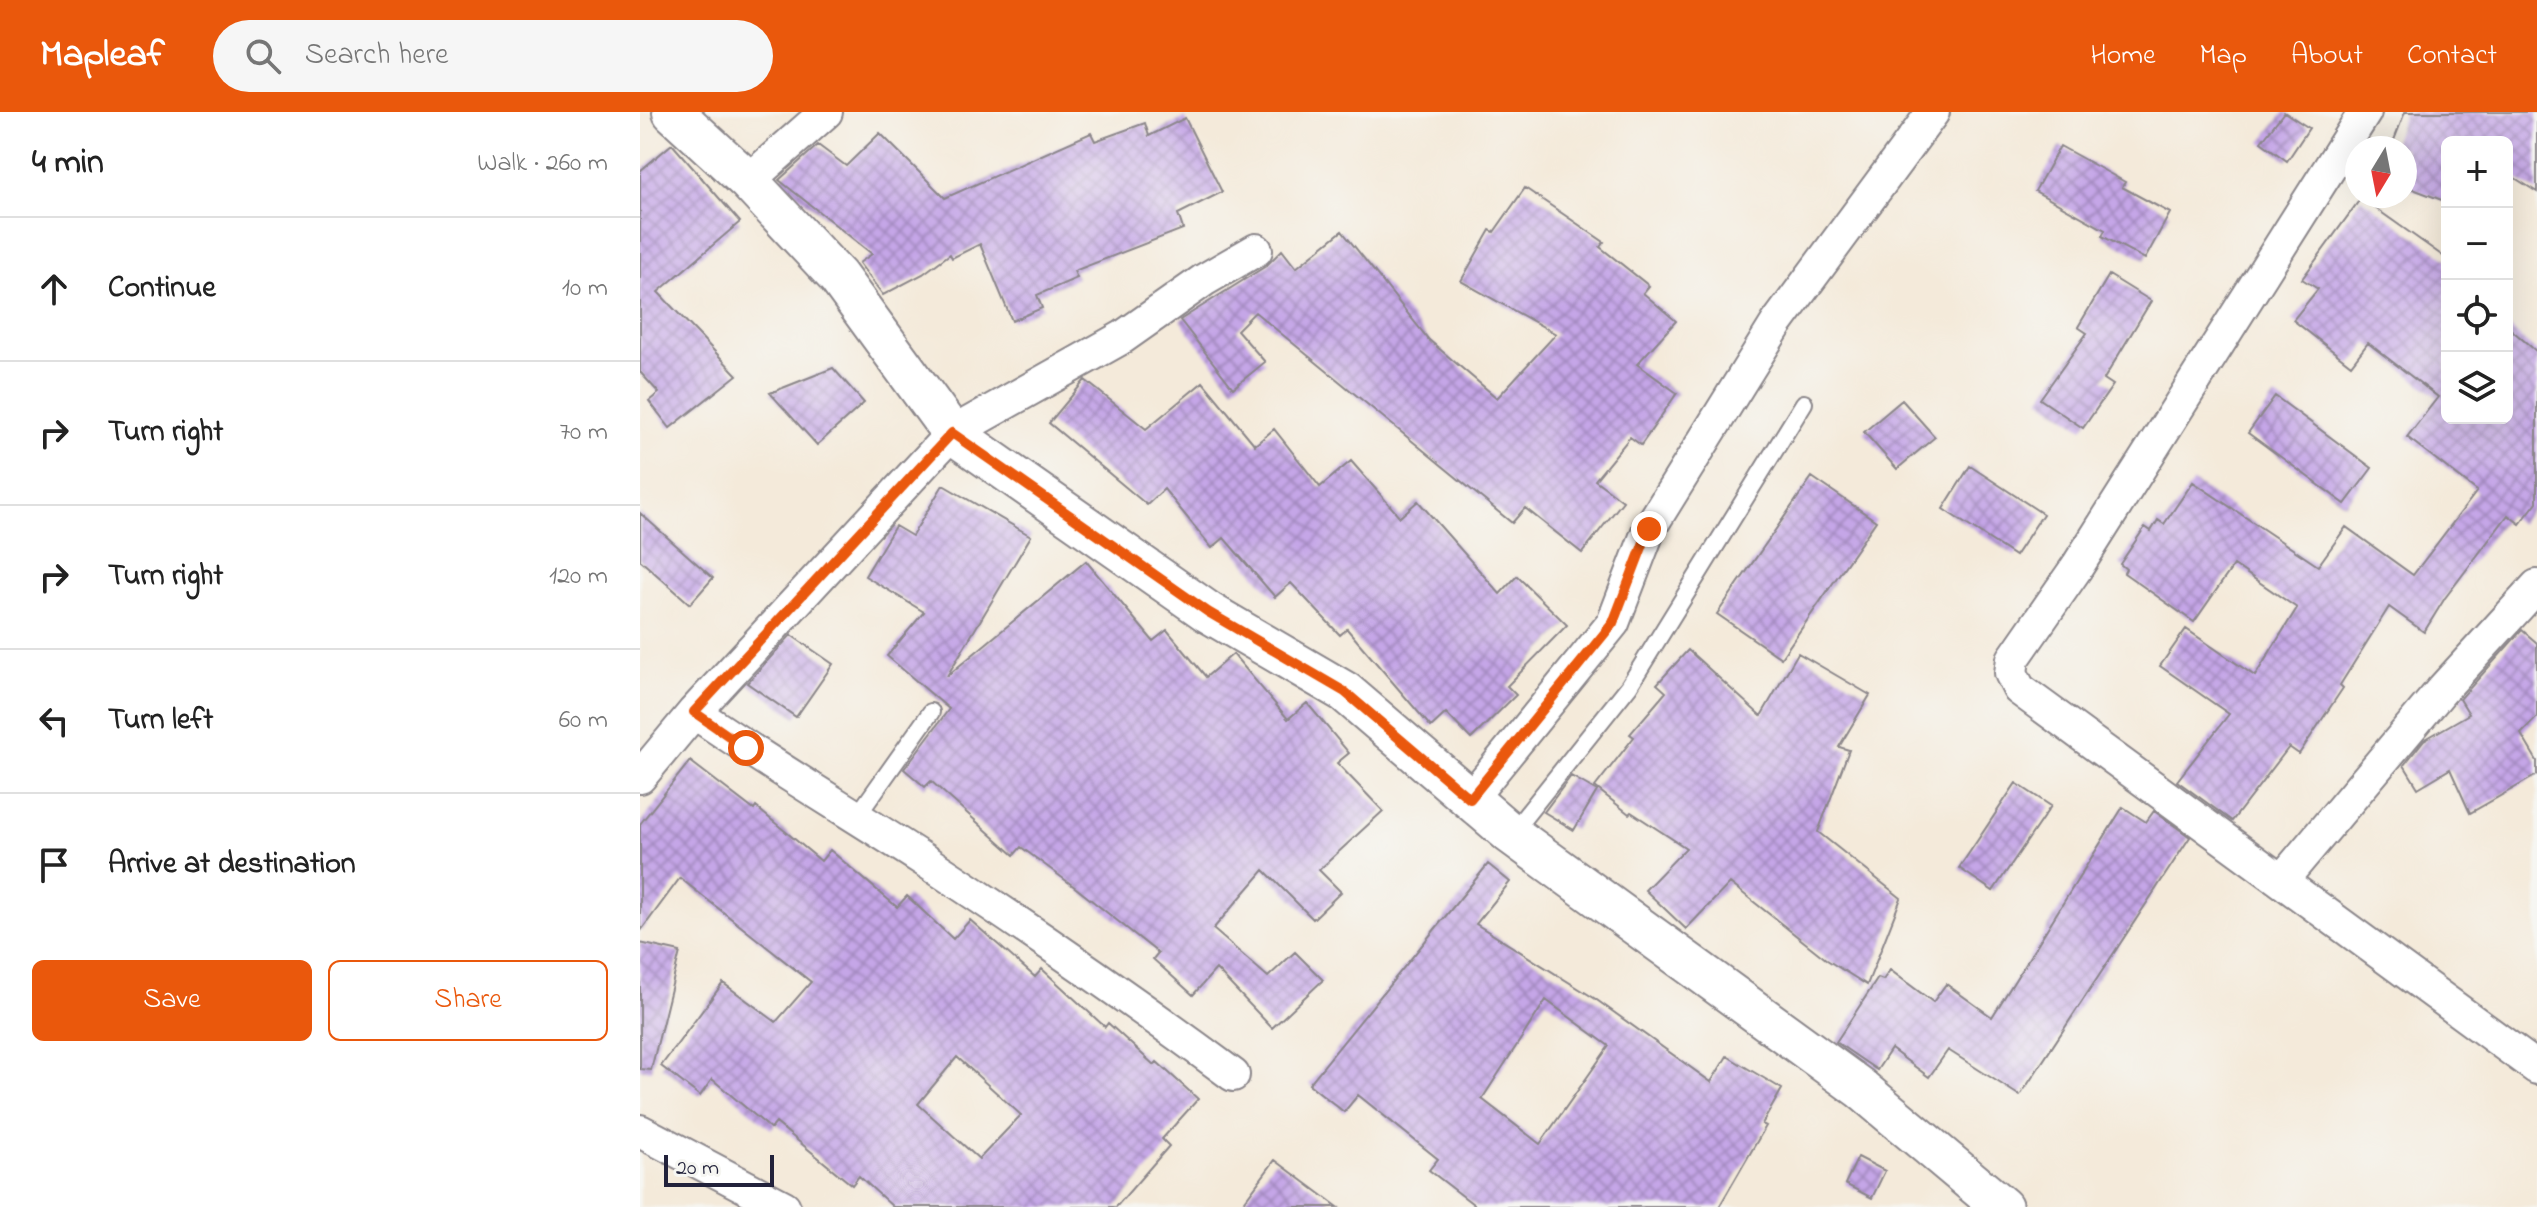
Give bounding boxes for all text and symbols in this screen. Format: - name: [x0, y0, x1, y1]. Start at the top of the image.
- search box: [213, 20, 773, 92]
- text: Mapleaf: [40, 28, 165, 84]
- icon: search: [241, 34, 285, 78]
- text: Search here: [305, 34, 448, 78]
- text: Home: [2090, 36, 2156, 77]
- text: Map: [2200, 36, 2247, 77]
- text: About: [2291, 36, 2363, 77]
- text: Contact: [2407, 36, 2497, 77]
- north arrow: [2345, 136, 2417, 208]
- map controls: [2441, 136, 2513, 424]
- button: +: [2441, 136, 2513, 208]
- text: 4 min: [32, 139, 104, 189]
- text: Walk · 260 m: [477, 145, 608, 183]
- button: −: [2441, 208, 2513, 280]
- icon: ahead: [32, 267, 76, 311]
- text: Continue: [108, 267, 216, 311]
- text: 10 m: [562, 270, 608, 308]
- button: locate: [2441, 280, 2513, 352]
- button: layers: [2441, 352, 2513, 424]
- icon: right: [32, 411, 76, 455]
- text: Turn right: [108, 411, 223, 455]
- text: 70 m: [559, 414, 608, 452]
- route end: [1631, 511, 1667, 547]
- icon: right: [32, 555, 76, 599]
- text: Turn right: [108, 555, 223, 599]
- text: 120 m: [549, 558, 608, 596]
- icon: left: [32, 699, 76, 743]
- text: Turn left: [108, 699, 213, 743]
- text: 60 m: [559, 702, 608, 740]
- route start: [728, 730, 764, 766]
- icon: arrive: [32, 843, 76, 887]
- text: Arrive at destination: [108, 843, 356, 887]
- button: Save: [32, 960, 312, 1041]
- button: Share: [328, 960, 608, 1041]
- scale bar: [664, 1151, 774, 1187]
- text: 20 m: [676, 1153, 719, 1185]

